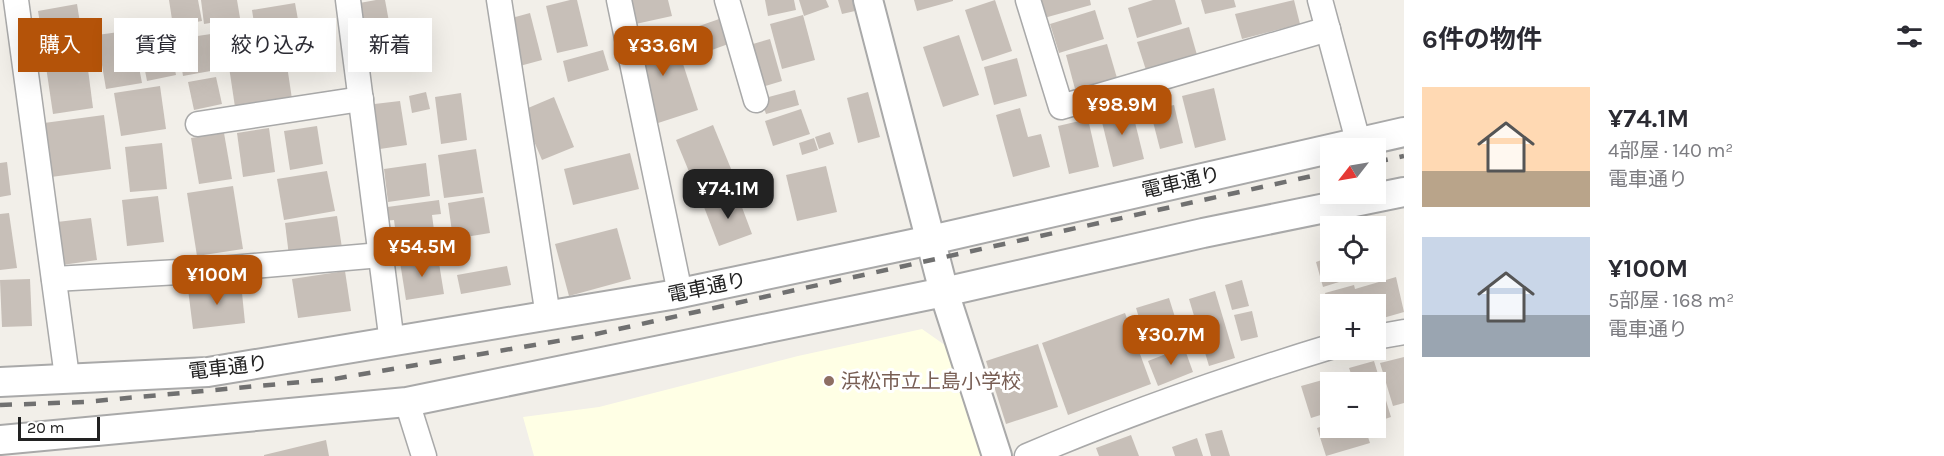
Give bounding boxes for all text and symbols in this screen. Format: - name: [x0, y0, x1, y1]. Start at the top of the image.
- chip: 購入: [18, 18, 102, 72]
- chip: 賃貸: [114, 18, 198, 72]
- chip: 絞り込み: [210, 18, 336, 72]
- chip: 新着: [348, 18, 432, 72]
- icon: filters: [1893, 20, 1926, 53]
- text: 6件の物件: [1422, 24, 1542, 55]
- pin: ¥33.6M: [614, 26, 712, 77]
- text: ¥33.6M: [628, 34, 698, 57]
- pin: ¥98.9M: [1073, 85, 1171, 136]
- text: ¥98.9M: [1087, 93, 1157, 116]
- text: ¥74.1M: [1608, 103, 1689, 134]
- icon: home: [1470, 111, 1542, 183]
- north arrow: [1320, 138, 1386, 204]
- map controls: [1320, 138, 1386, 438]
- text: 4部屋 · 140 m²: [1608, 139, 1733, 162]
- street label: 電車通り: [1140, 162, 1223, 203]
- text: 電車通り: [1608, 168, 1688, 191]
- pin: ¥74.1M: [679, 169, 777, 220]
- text: ¥74.1M: [697, 177, 759, 200]
- button: locate: [1320, 216, 1386, 282]
- pin: ¥54.5M: [373, 227, 471, 278]
- text: ¥54.5M: [388, 235, 456, 258]
- text: ¥100M: [1608, 253, 1688, 284]
- pin: ¥100M: [175, 255, 259, 306]
- icon: home: [1470, 261, 1542, 333]
- text: ¥100M: [186, 263, 248, 286]
- street label: 電車通り: [666, 268, 749, 307]
- text: 5部屋 · 168 m²: [1608, 289, 1734, 312]
- button: +: [1320, 294, 1386, 360]
- pin: ¥30.7M: [1122, 315, 1220, 366]
- text: 電車通り: [1608, 318, 1688, 341]
- text: ¥30.7M: [1137, 323, 1205, 346]
- street label: 電車通り: [187, 351, 269, 384]
- place label: 浜松市立上島小学校: [841, 370, 1021, 393]
- button: −: [1320, 372, 1386, 438]
- marker: 浜松市立上島小学校: [822, 374, 836, 388]
- scale bar: [18, 414, 100, 442]
- text: 20 m: [27, 418, 65, 437]

